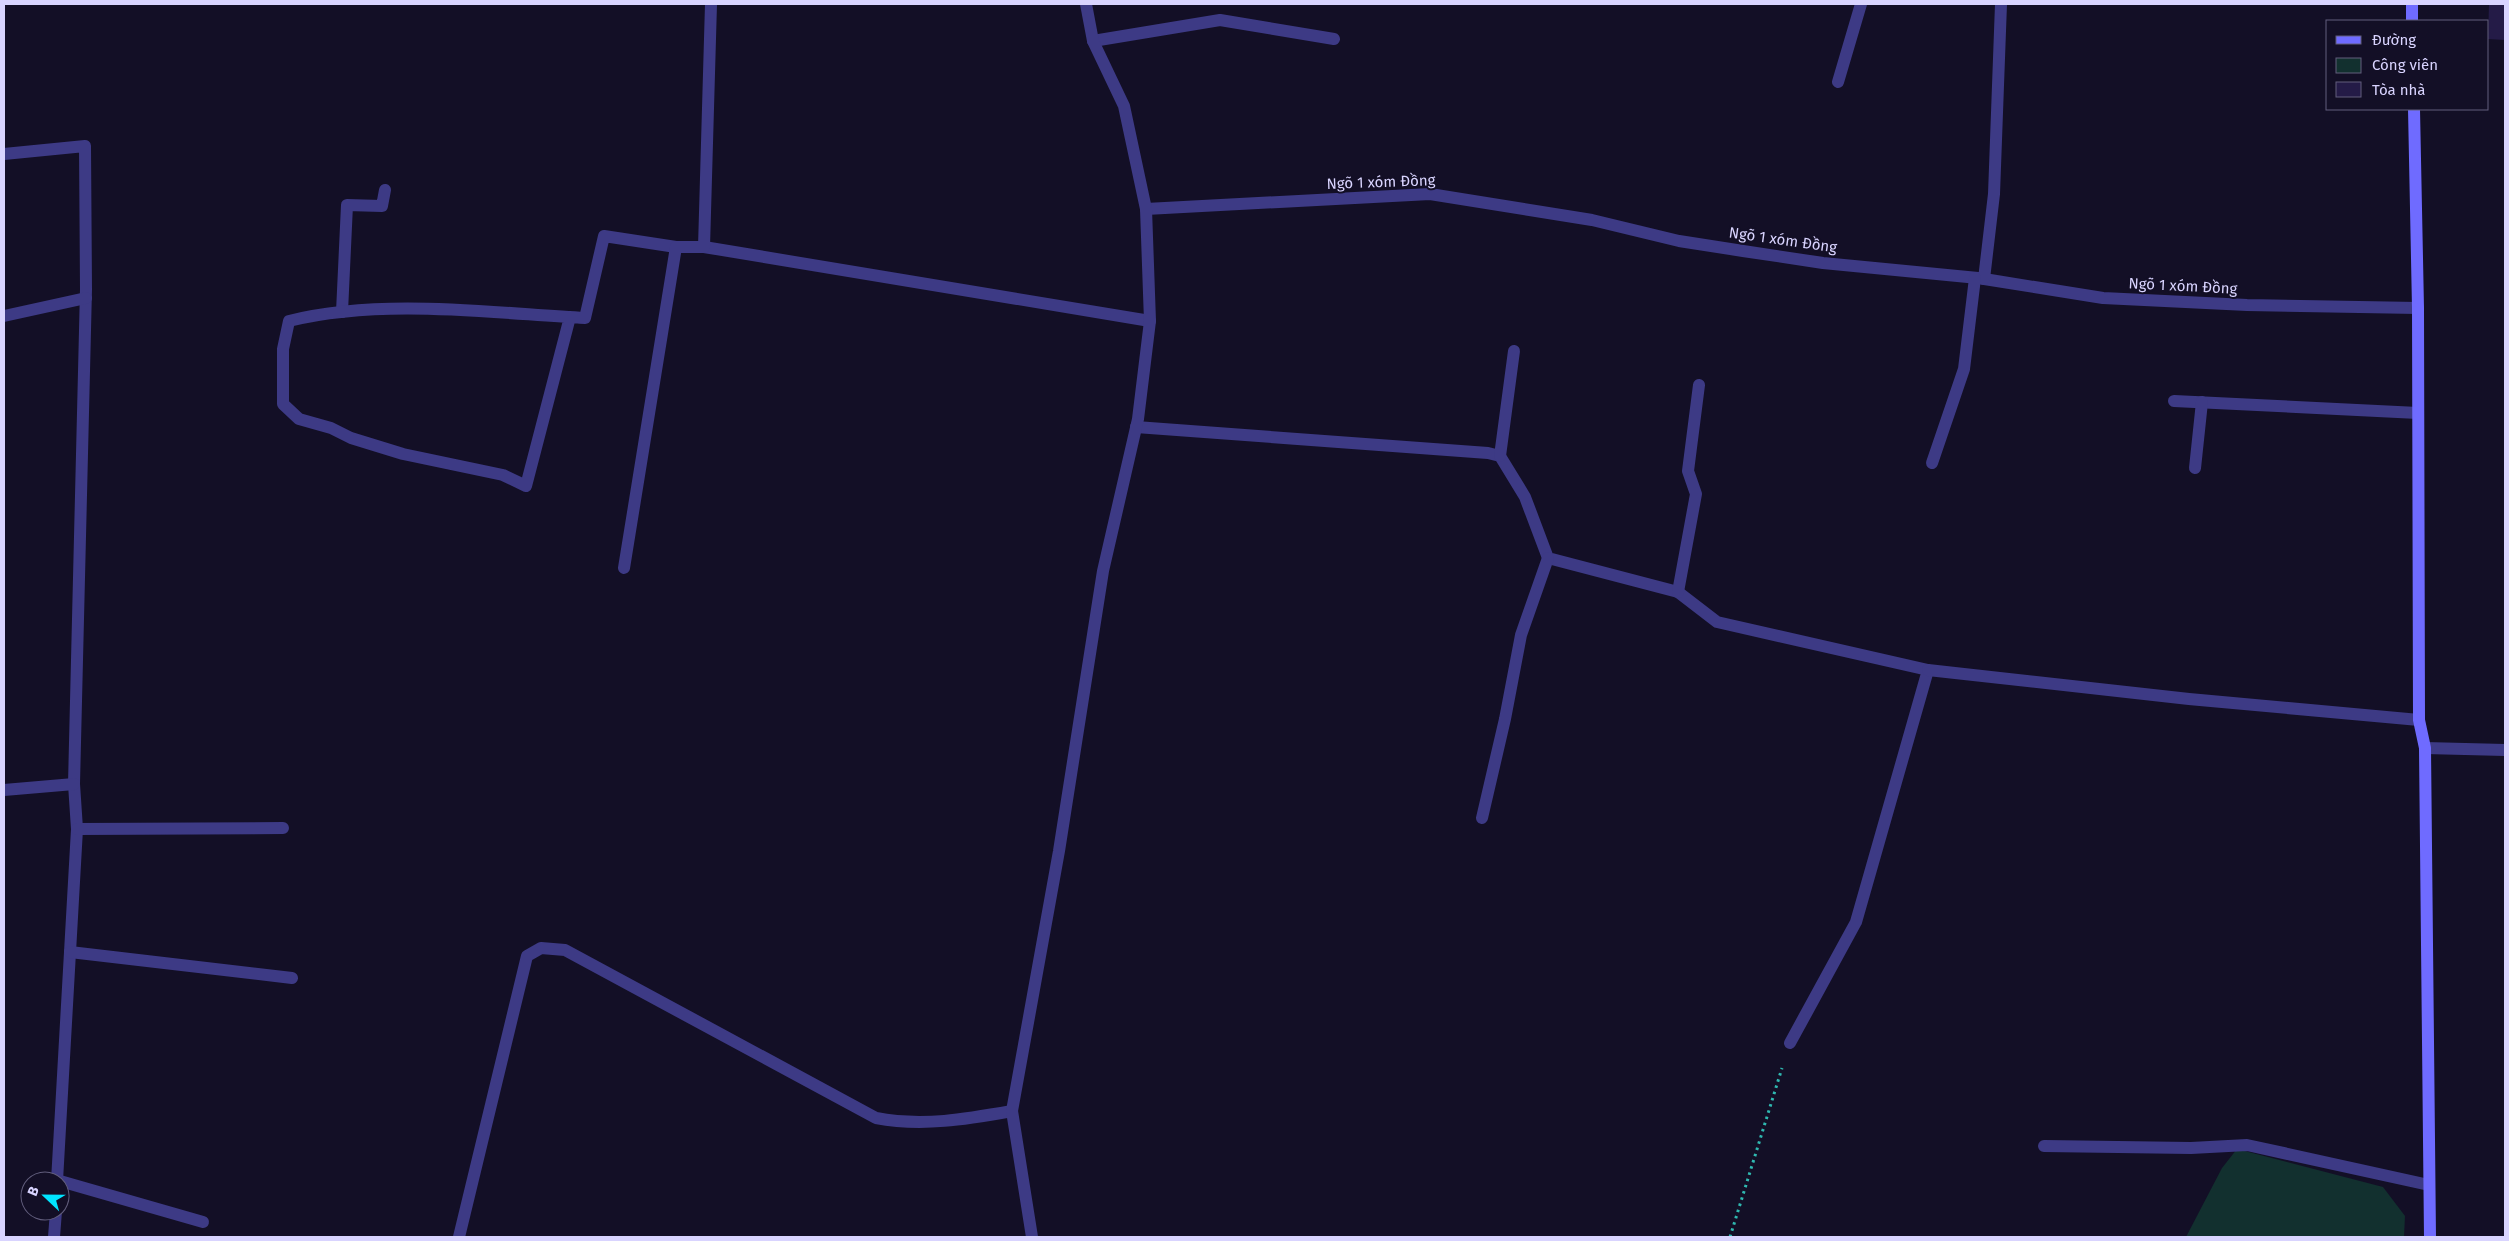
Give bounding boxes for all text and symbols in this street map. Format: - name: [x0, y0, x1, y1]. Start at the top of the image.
- legend: [2326, 20, 2489, 110]
- text: Đường: [2372, 31, 2416, 49]
- text: Công viên: [2372, 56, 2438, 74]
- text: Tòa nhà: [2372, 81, 2425, 99]
- street label: Ngõ 1 xóm Đồng: [1326, 171, 1436, 193]
- street label: Ngõ 1 xóm Đồng: [1728, 224, 1838, 257]
- street label: Ngõ 1 xóm Đồng: [2128, 274, 2238, 298]
- north arrow: [20, 1171, 70, 1221]
- text: B: [24, 1184, 43, 1199]

